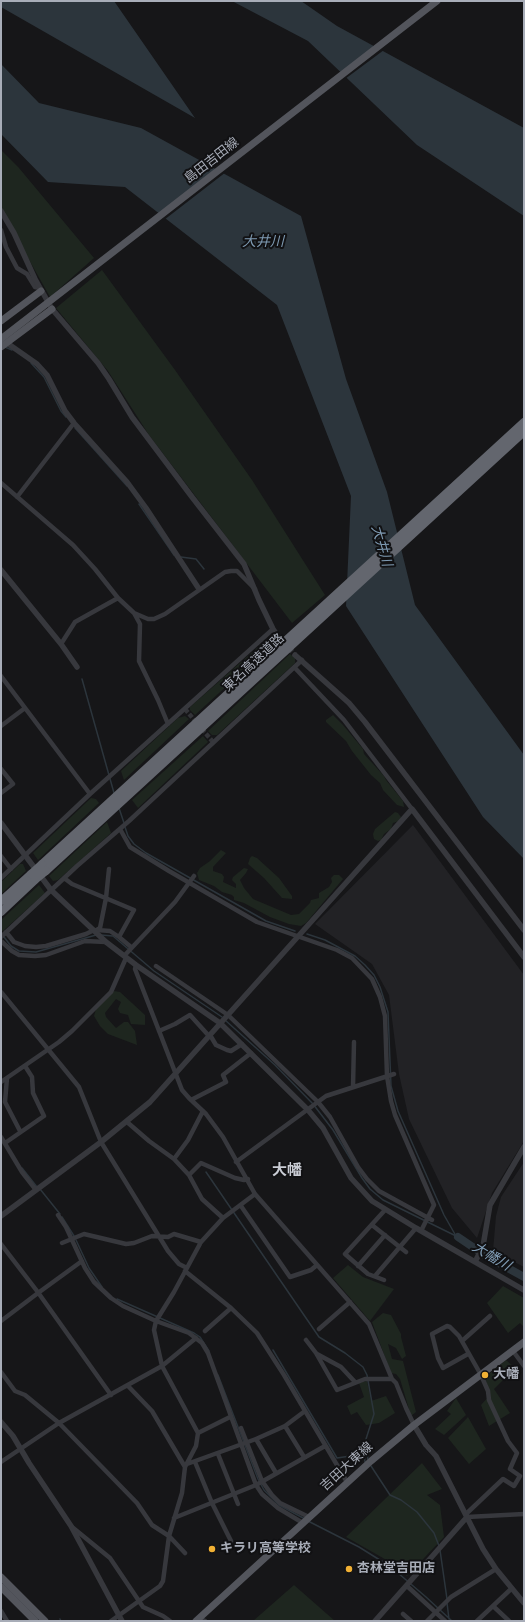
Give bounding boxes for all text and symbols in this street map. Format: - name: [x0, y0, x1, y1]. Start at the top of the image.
- street label: 島田吉田線: [182, 135, 242, 187]
- water label: 大井川: [242, 234, 284, 250]
- water label: 大井川: [367, 523, 395, 569]
- street label: 東名高速道路: [220, 631, 288, 695]
- district label: 大幡: [272, 1162, 302, 1180]
- water label: 大幡川: [469, 1239, 513, 1275]
- place label: 大幡: [493, 1367, 519, 1383]
- marker: 大幡: [480, 1370, 490, 1380]
- street label: 吉田大東線: [318, 1439, 376, 1495]
- place label: キラリ高等学校: [220, 1541, 311, 1557]
- marker: キラリ高等学校: [207, 1544, 217, 1554]
- place label: 杏林堂吉田店: [357, 1561, 435, 1577]
- marker: 杏林堂吉田店: [344, 1564, 354, 1574]

